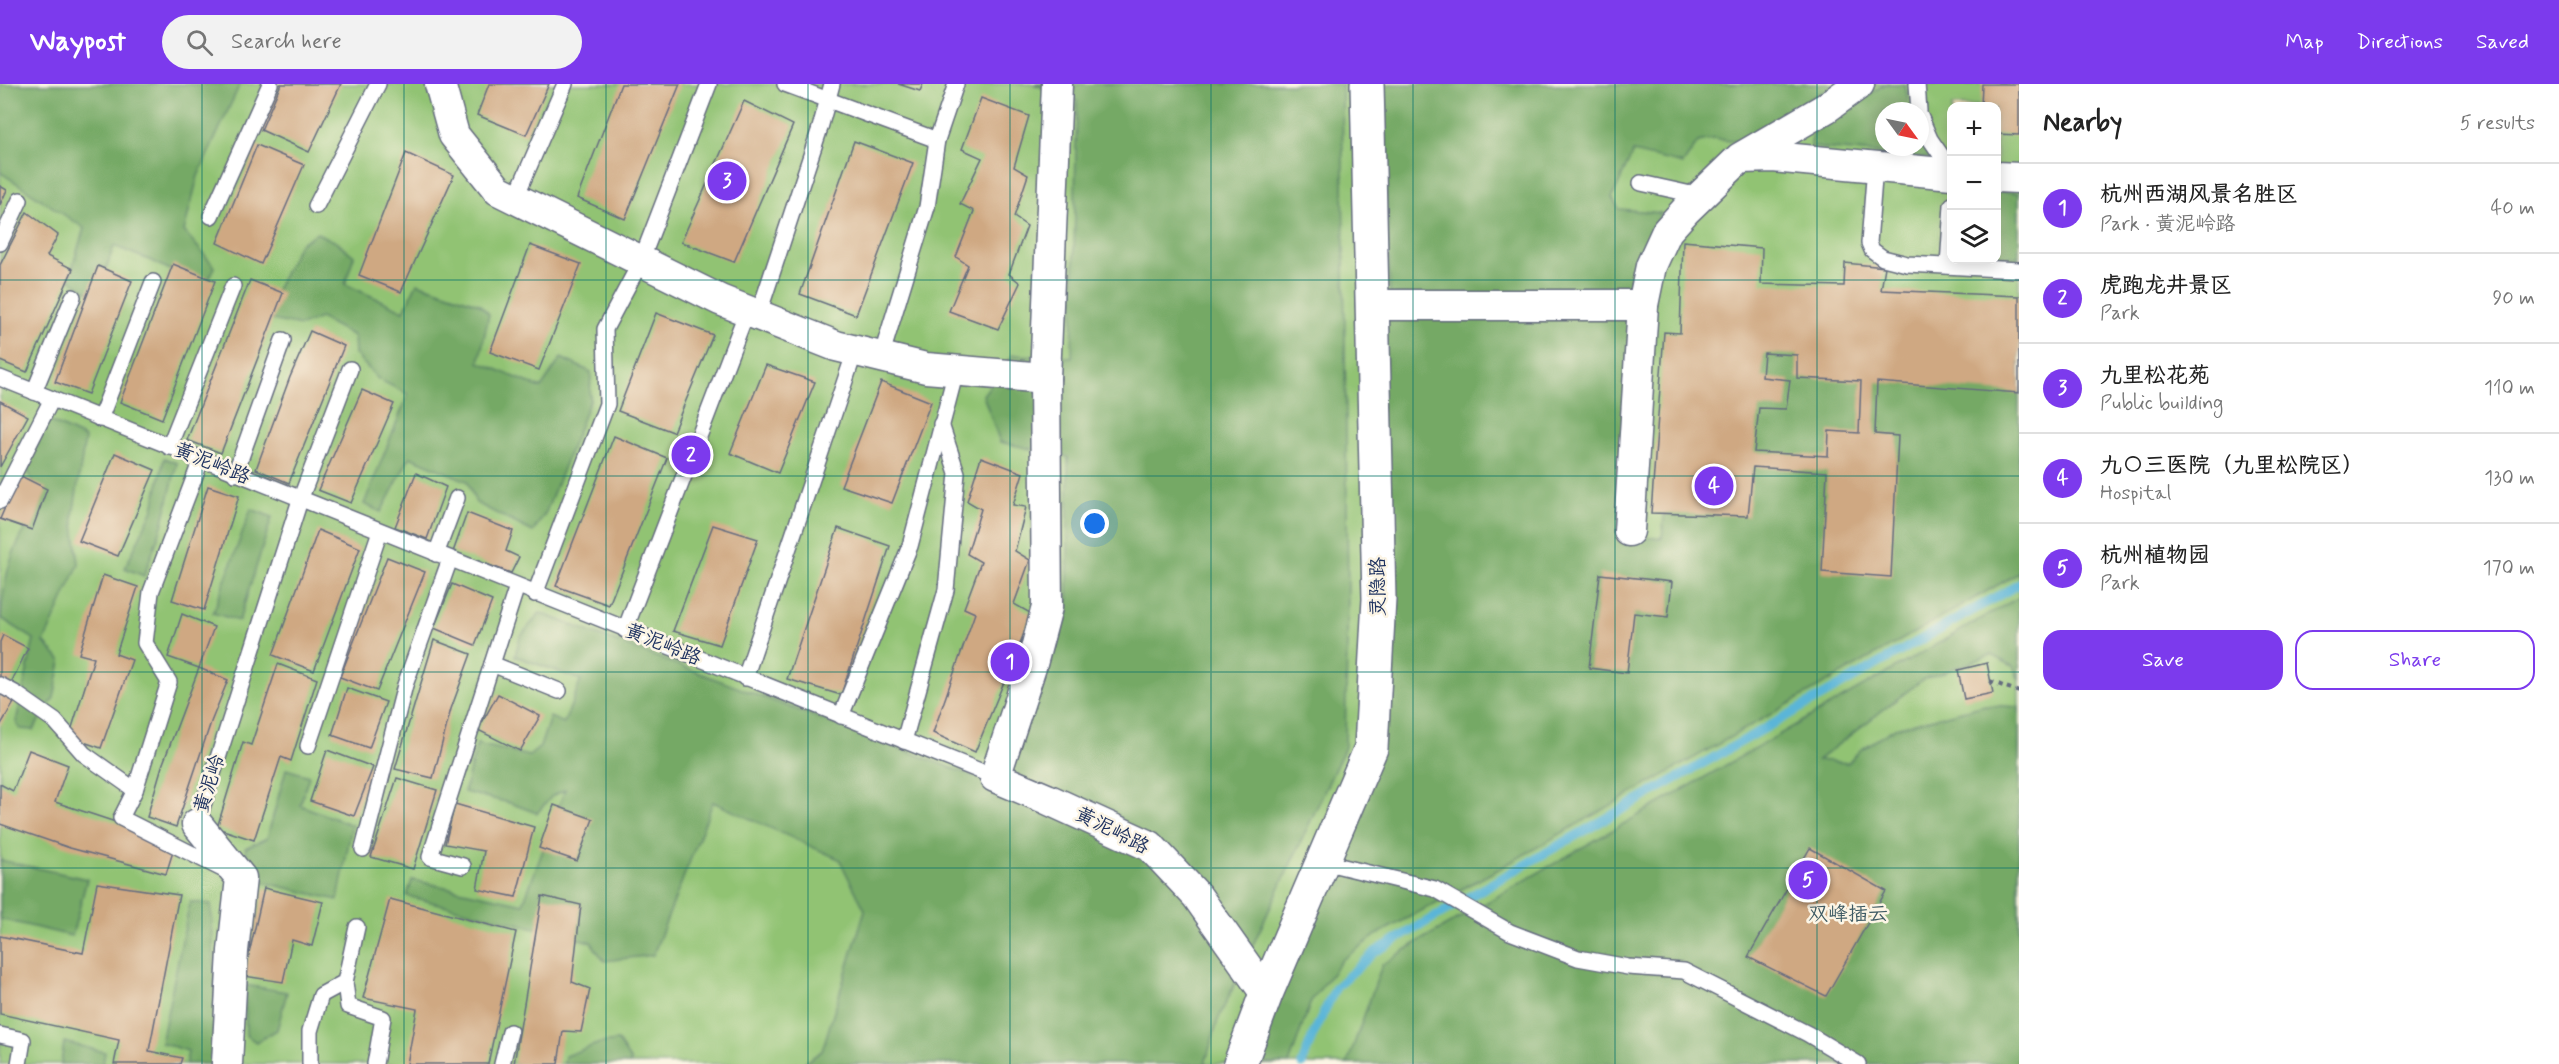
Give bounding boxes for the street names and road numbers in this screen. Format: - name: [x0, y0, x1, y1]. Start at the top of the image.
- street label: 黄泥岭路: [170, 436, 255, 492]
- street label: 灵隐路: [1365, 556, 1392, 617]
- street label: 黄泥岭路: [621, 617, 706, 673]
- street label: 黄泥岭: [188, 750, 232, 817]
- street label: 黄泥岭路: [1070, 801, 1155, 862]

